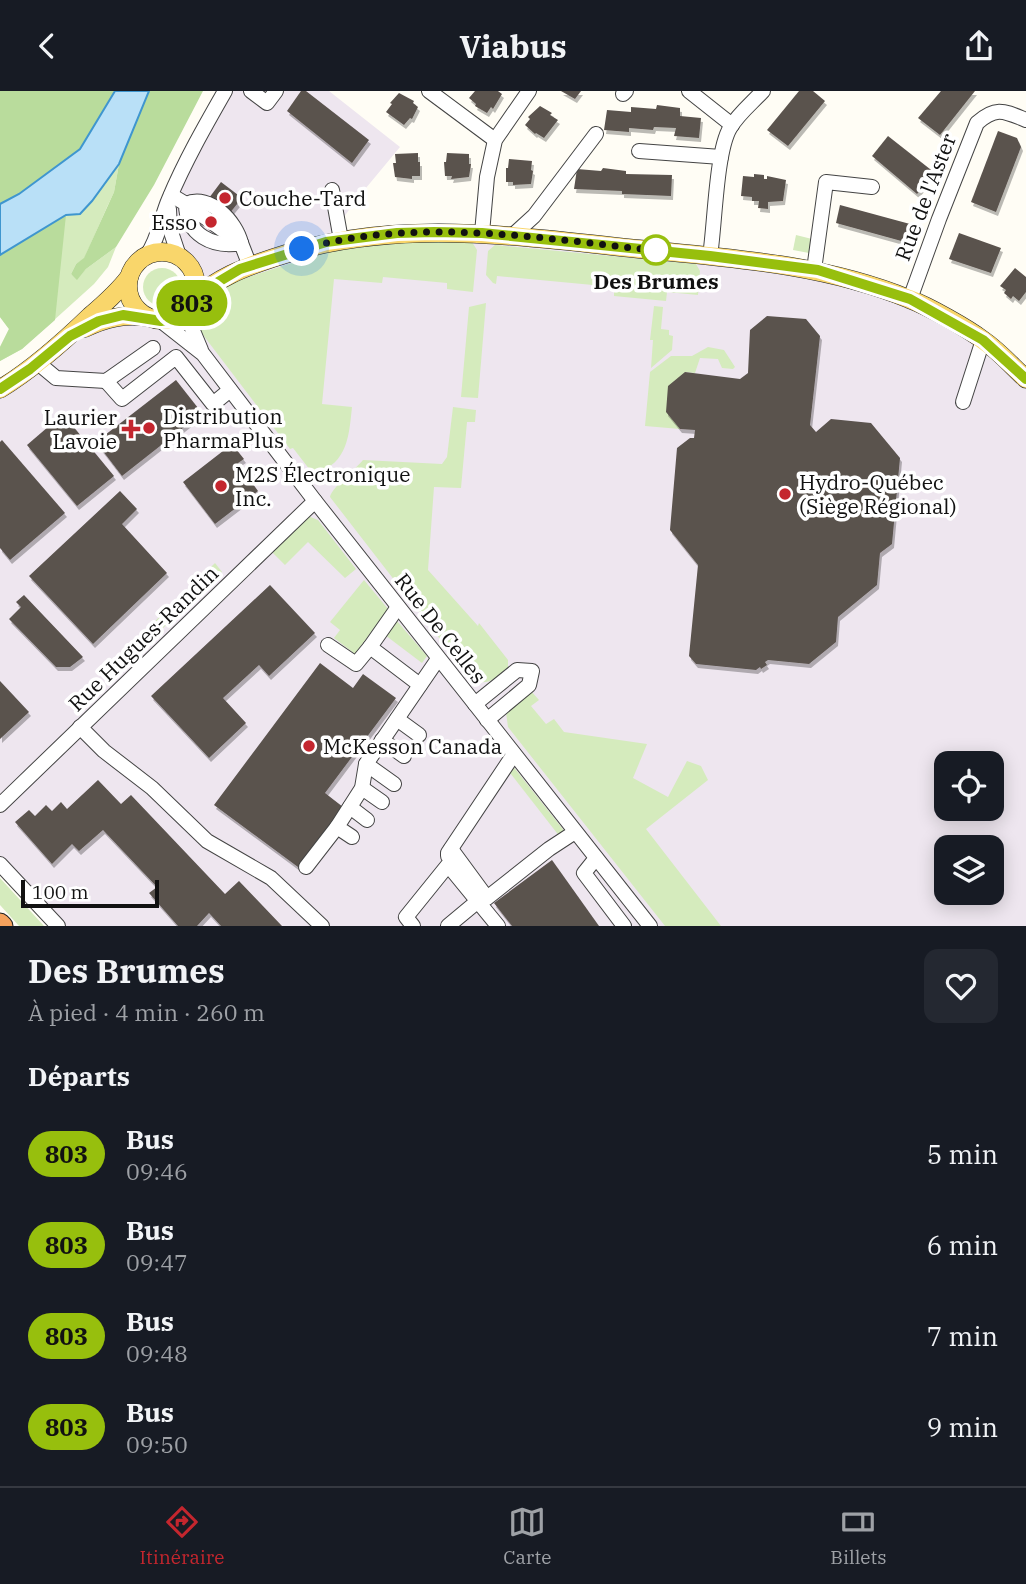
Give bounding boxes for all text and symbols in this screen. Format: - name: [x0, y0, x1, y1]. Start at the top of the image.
- text: Viabus: [459, 25, 567, 67]
- icon: back: [28, 27, 66, 65]
- icon: share: [960, 27, 998, 65]
- street label: Rue de l'Aster: [888, 129, 962, 265]
- place label: Couche-Tard: [239, 184, 366, 212]
- marker: Couche-Tard: [217, 190, 233, 206]
- place label: Esso: [151, 208, 197, 236]
- marker: Esso: [203, 214, 219, 230]
- your location: [284, 231, 319, 266]
- marker: Des Brumes: [641, 235, 671, 265]
- place label: Des Brumes: [593, 267, 719, 295]
- line badge: 803: [152, 280, 232, 326]
- text: 803: [170, 287, 214, 319]
- place label: Distribution PharmaPlus: [163, 402, 284, 454]
- place label: Laurier Lavoie: [44, 403, 118, 455]
- marker: Distribution PharmaPlus: [141, 420, 157, 436]
- marker: Laurier Lavoie: [123, 421, 139, 437]
- place label: M2S Électronique Inc.: [235, 460, 410, 512]
- place label: Hydro-Québec (Siège Régional): [799, 468, 957, 520]
- marker: M2S Électronique Inc.: [213, 478, 229, 494]
- marker: Hydro-Québec (Siège Régional): [777, 486, 793, 502]
- street label: Rue Hugues-Randin: [62, 559, 224, 717]
- street label: Rue De Celles: [389, 567, 493, 689]
- place label: McKesson Canada: [323, 732, 502, 760]
- marker: McKesson Canada: [301, 738, 317, 754]
- map controls: [934, 751, 1004, 905]
- button: locate: [934, 751, 1004, 821]
- button: layers: [934, 835, 1004, 905]
- scale bar: [21, 877, 159, 909]
- text: 100 m: [32, 880, 89, 904]
- text: Des Brumes: [28, 949, 225, 992]
- button: heart: [924, 949, 998, 1023]
- text: À pied · 4 min · 260 m: [28, 997, 265, 1027]
- text: Départs: [28, 1059, 130, 1093]
- text: Bus: [126, 1122, 174, 1156]
- text: 5 min: [927, 1137, 998, 1171]
- text: 803: [45, 1138, 88, 1170]
- text: 09:46: [126, 1156, 188, 1186]
- text: Bus: [126, 1213, 174, 1247]
- text: 6 min: [927, 1228, 998, 1262]
- text: 803: [45, 1229, 88, 1261]
- text: 09:47: [126, 1247, 188, 1277]
- text: Bus: [126, 1304, 174, 1338]
- text: 7 min: [927, 1319, 998, 1353]
- text: 803: [45, 1320, 88, 1352]
- text: 09:48: [126, 1338, 188, 1368]
- text: Bus: [126, 1395, 174, 1429]
- text: 9 min: [927, 1410, 998, 1444]
- text: 803: [45, 1411, 88, 1443]
- text: 09:50: [126, 1429, 188, 1459]
- tab: Itinéraire: [139, 1503, 224, 1569]
- tab: Carte: [503, 1503, 551, 1569]
- tab: Billets: [830, 1503, 887, 1569]

